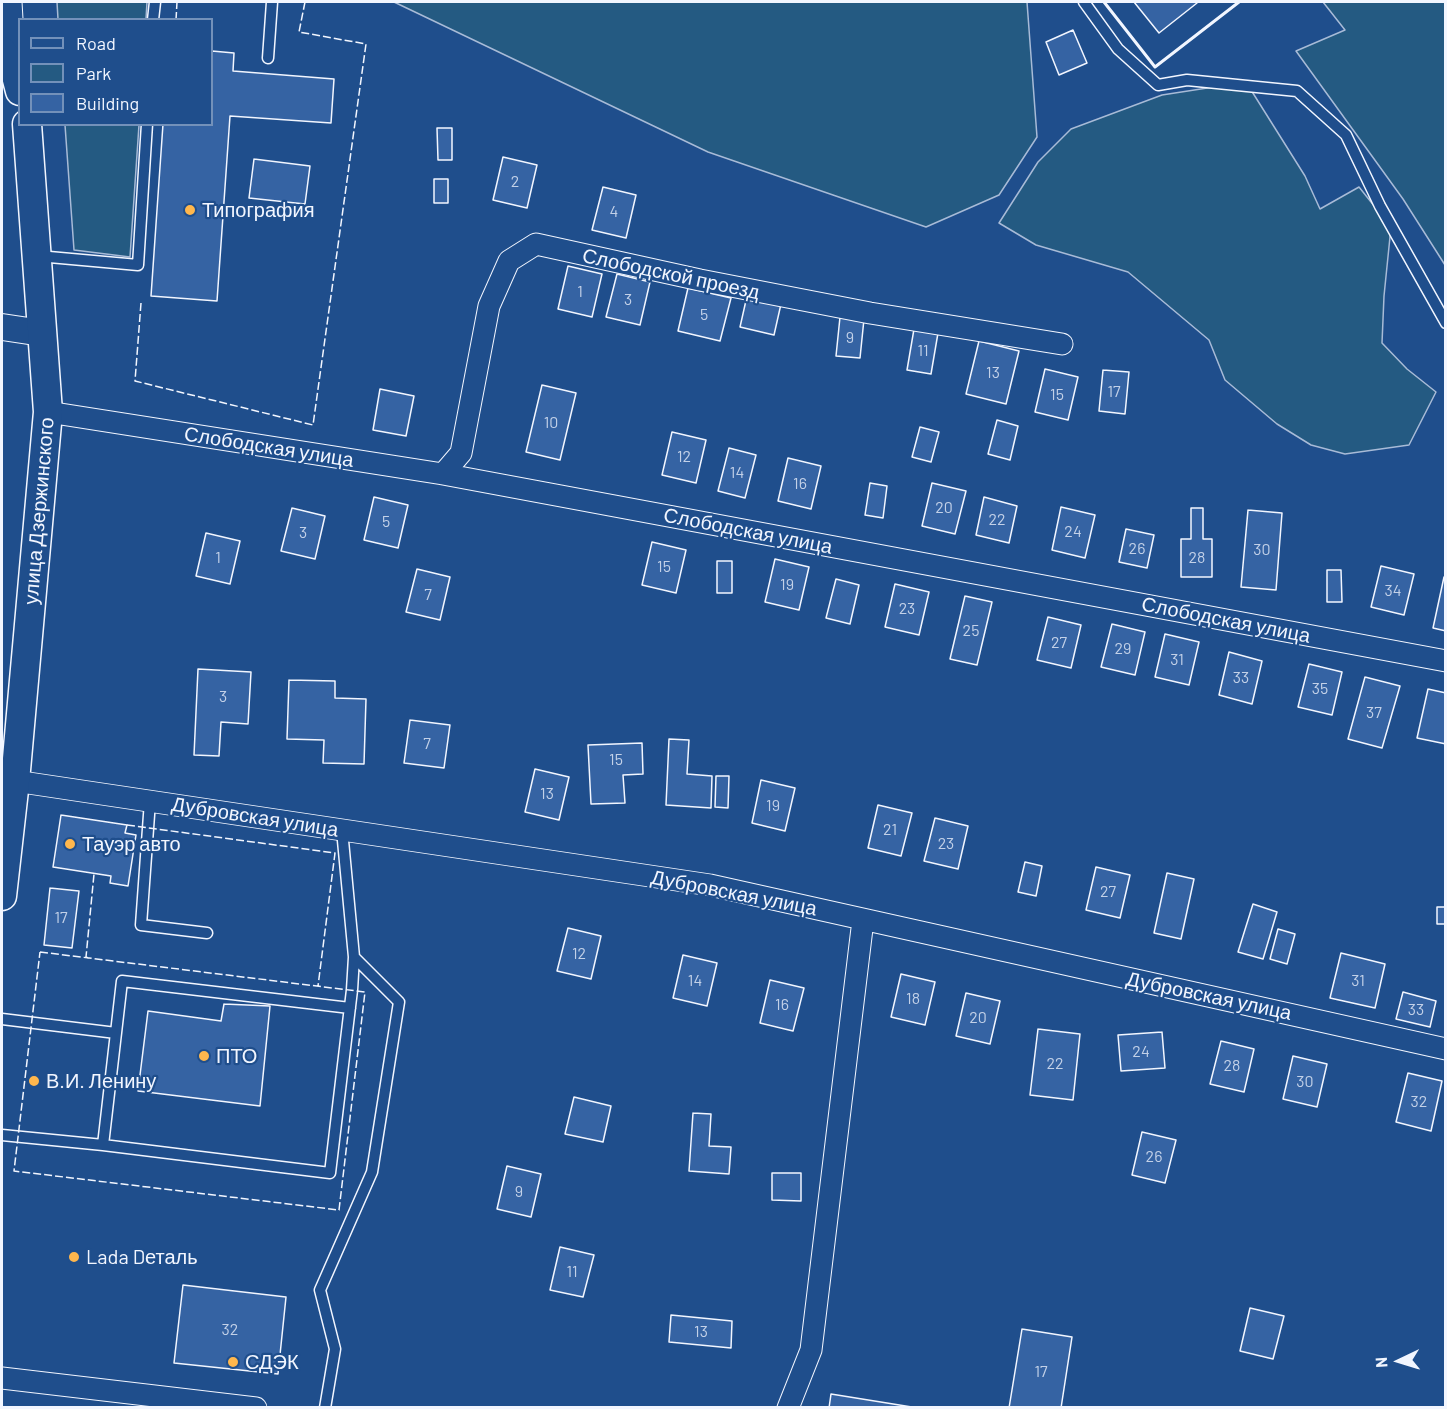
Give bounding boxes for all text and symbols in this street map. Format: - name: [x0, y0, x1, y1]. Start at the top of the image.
- legend: [18, 18, 213, 126]
- text: Road: [76, 32, 116, 54]
- text: Park: [76, 62, 111, 84]
- text: Building: [76, 92, 139, 114]
- house number: 2: [511, 172, 519, 192]
- place label: Типография: [202, 198, 314, 222]
- house number: 4: [610, 202, 618, 222]
- marker: Типография: [183, 203, 197, 217]
- street label: Слободской проезд: [580, 243, 762, 305]
- house number: 1: [577, 282, 583, 302]
- house number: 3: [624, 290, 632, 310]
- house number: 5: [700, 305, 708, 325]
- house number: 9: [846, 328, 854, 348]
- house number: 11: [917, 341, 929, 361]
- house number: 13: [986, 363, 1000, 383]
- house number: 17: [1107, 382, 1121, 402]
- house number: 15: [1050, 385, 1064, 405]
- house number: 10: [544, 413, 558, 433]
- street label: улица Дзержинского: [19, 416, 59, 606]
- street label: Слободская улица: [182, 422, 356, 472]
- house number: 12: [677, 447, 691, 467]
- house number: 14: [730, 463, 744, 483]
- house number: 16: [793, 474, 807, 494]
- house number: 20: [935, 498, 953, 518]
- street label: Слободская улица: [662, 503, 834, 559]
- house number: 22: [988, 510, 1006, 530]
- house number: 5: [382, 512, 390, 532]
- house number: 24: [1064, 522, 1082, 542]
- house number: 3: [299, 523, 307, 543]
- house number: 26: [1129, 539, 1145, 559]
- house number: 30: [1253, 540, 1271, 560]
- house number: 1: [215, 548, 221, 568]
- house number: 28: [1189, 548, 1205, 568]
- house number: 15: [657, 557, 671, 577]
- house number: 19: [780, 575, 794, 595]
- house number: 34: [1384, 581, 1402, 601]
- house number: 7: [424, 585, 432, 605]
- street label: Слободская улица: [1140, 592, 1312, 648]
- house number: 23: [899, 599, 915, 619]
- house number: 25: [963, 621, 979, 641]
- house number: 27: [1051, 633, 1067, 653]
- house number: 29: [1115, 639, 1131, 659]
- house number: 31: [1170, 650, 1184, 670]
- house number: 33: [1233, 668, 1249, 688]
- house number: 35: [1312, 679, 1328, 699]
- house number: 3: [219, 687, 227, 707]
- house number: 37: [1366, 703, 1382, 723]
- house number: 7: [423, 734, 431, 754]
- house number: 15: [609, 750, 623, 770]
- house number: 13: [540, 784, 554, 804]
- street label: Дубровская улица: [170, 792, 340, 842]
- house number: 19: [766, 796, 780, 816]
- house number: 21: [883, 820, 897, 840]
- place label: Тауэр авто: [82, 832, 181, 856]
- house number: 23: [938, 834, 954, 854]
- marker: Тауэр авто: [63, 837, 77, 851]
- street label: Дубровская улица: [649, 865, 819, 921]
- house number: 27: [1100, 882, 1116, 902]
- house number: 17: [54, 908, 68, 928]
- house number: 12: [572, 944, 586, 964]
- street label: Дубровская улица: [1124, 967, 1294, 1025]
- house number: 14: [688, 971, 702, 991]
- house number: 31: [1351, 971, 1365, 991]
- house number: 18: [906, 989, 920, 1009]
- house number: 16: [775, 995, 789, 1015]
- house number: 33: [1408, 1000, 1424, 1020]
- house number: 20: [969, 1008, 987, 1028]
- house number: 24: [1132, 1042, 1150, 1062]
- place label: ПТО: [216, 1044, 257, 1068]
- marker: ПТО: [197, 1049, 211, 1063]
- house number: 22: [1046, 1054, 1064, 1074]
- house number: 28: [1224, 1056, 1240, 1076]
- place label: В.И. Ленину: [46, 1069, 156, 1093]
- house number: 30: [1296, 1072, 1314, 1092]
- marker: В.И. Ленину: [27, 1074, 41, 1088]
- house number: 32: [1411, 1092, 1427, 1112]
- house number: 26: [1146, 1147, 1162, 1167]
- house number: 9: [515, 1182, 523, 1202]
- place label: Lada Dеталь: [86, 1245, 198, 1269]
- marker: Lada Dеталь: [67, 1250, 81, 1264]
- house number: 11: [566, 1262, 578, 1282]
- house number: 32: [222, 1320, 238, 1340]
- house number: 13: [694, 1322, 708, 1342]
- north arrow: [1369, 1331, 1429, 1391]
- place label: СДЭК: [245, 1350, 299, 1374]
- marker: СДЭК: [226, 1355, 240, 1369]
- text: N: [1371, 1356, 1390, 1368]
- house number: 17: [1034, 1362, 1048, 1382]

